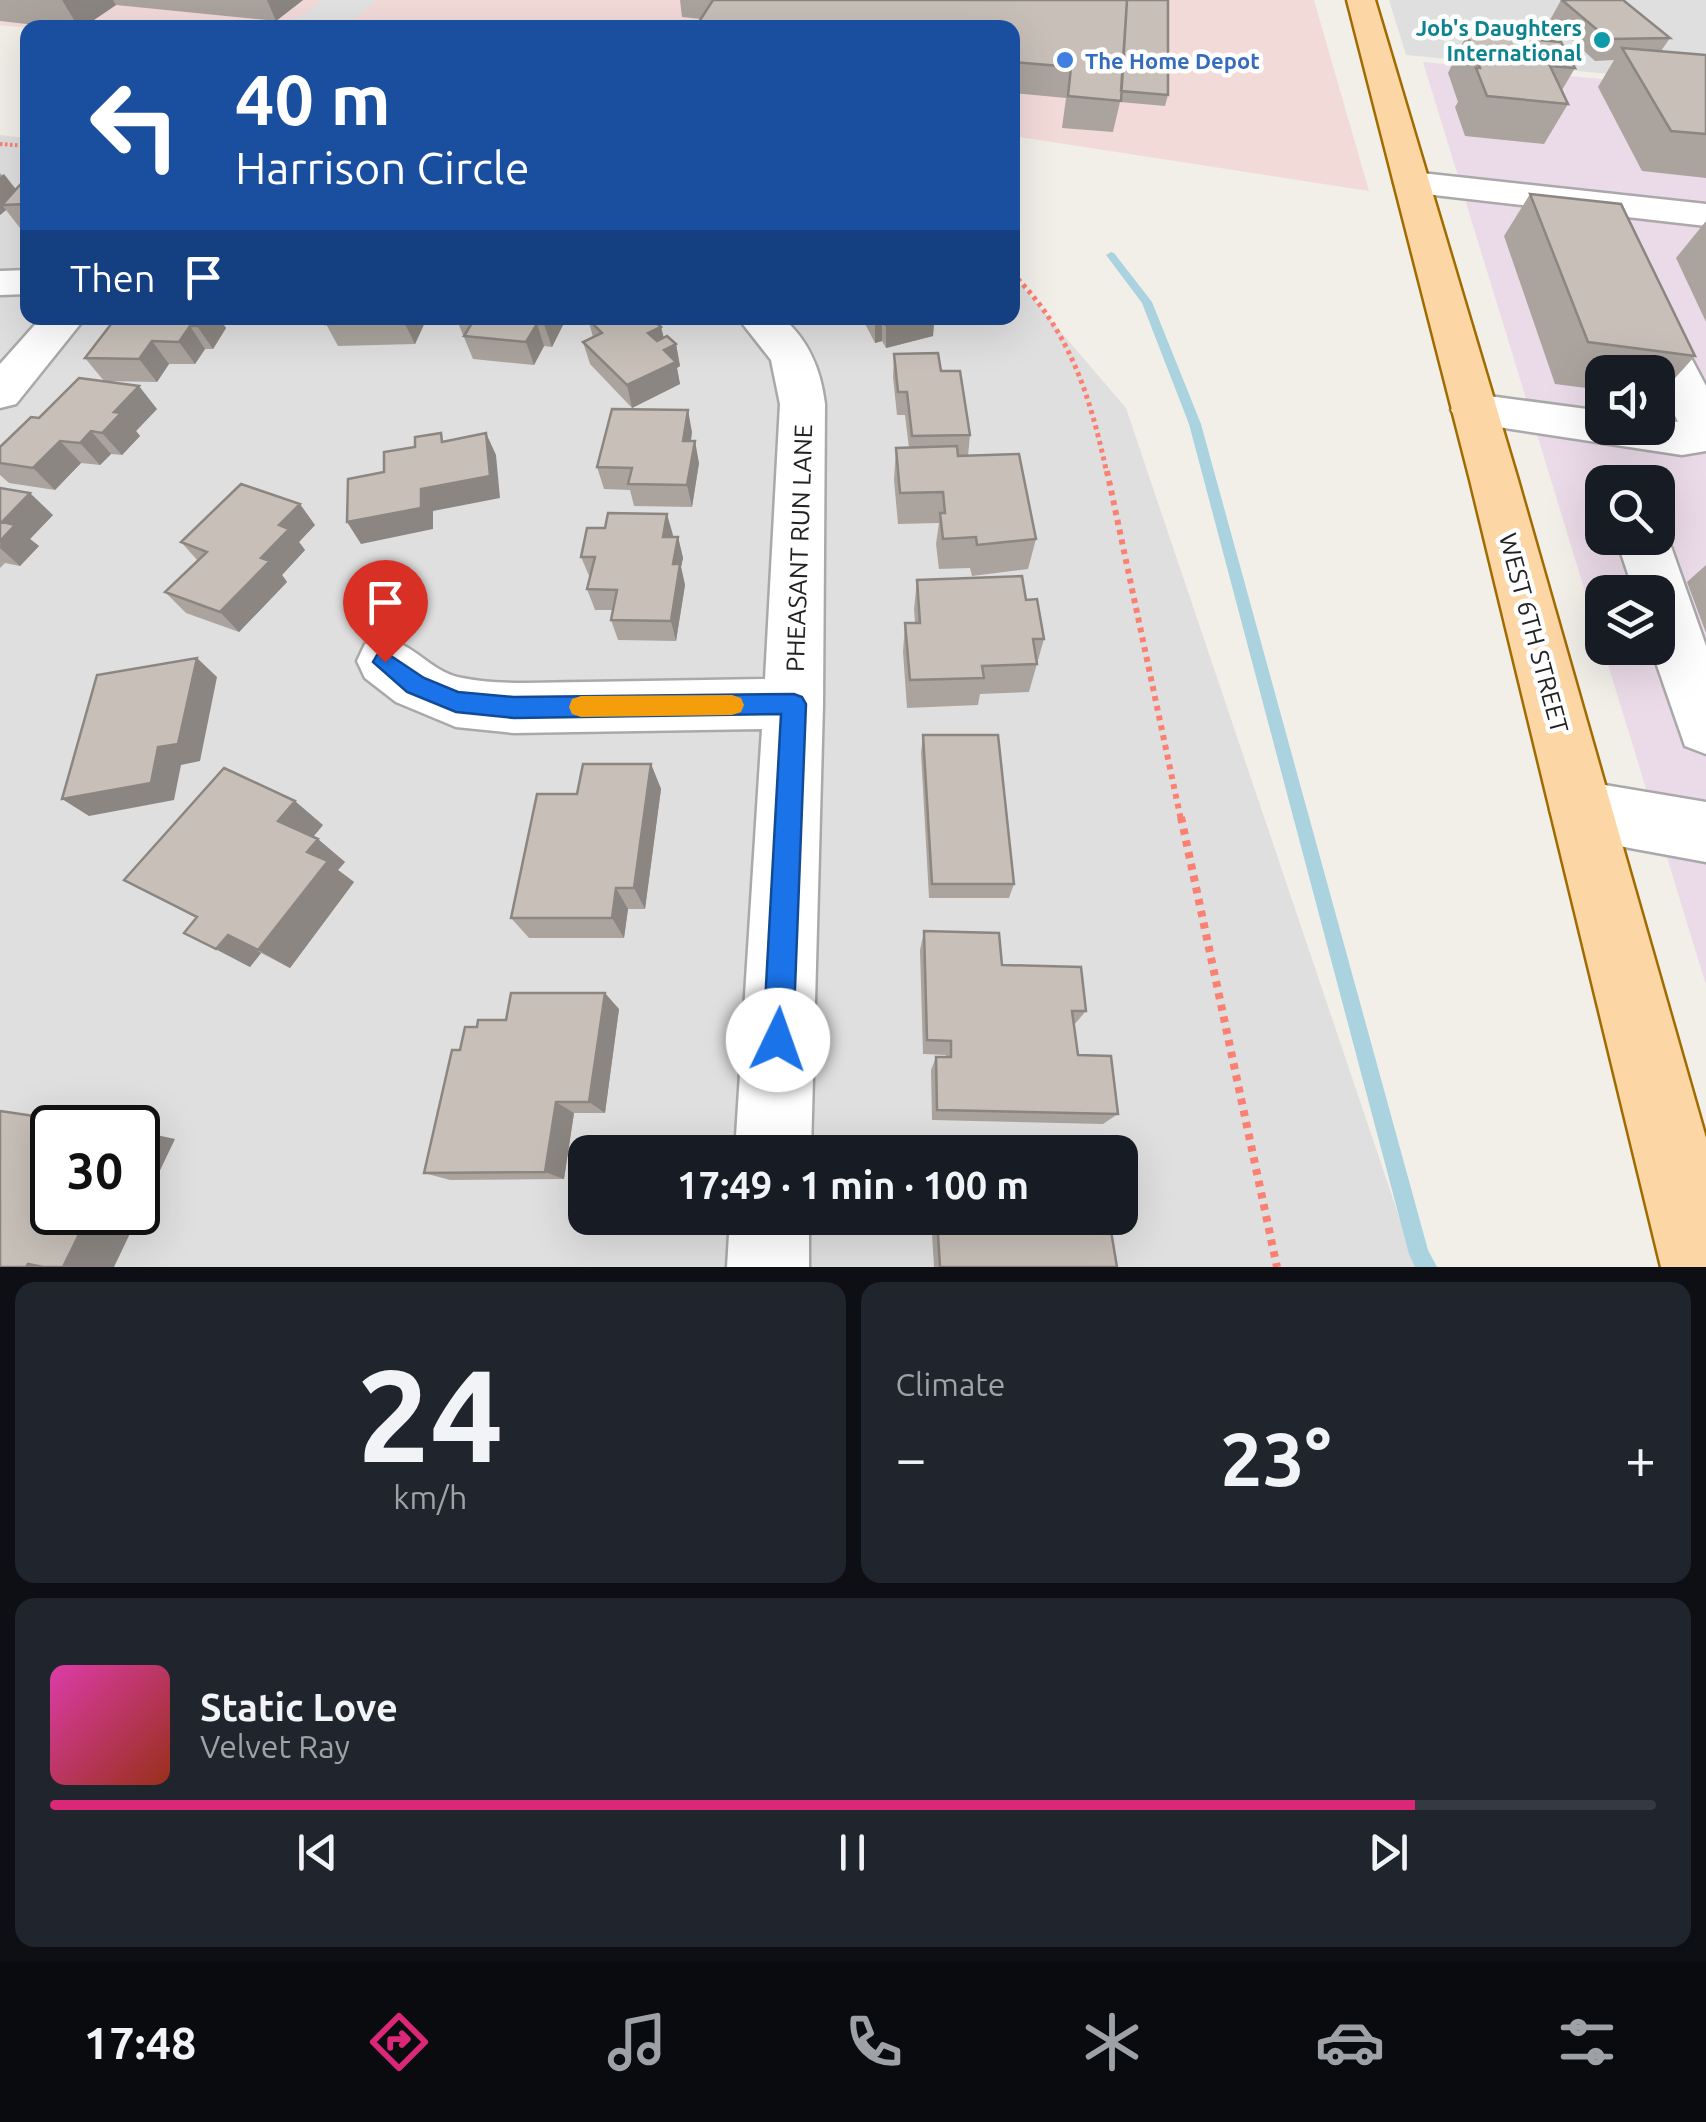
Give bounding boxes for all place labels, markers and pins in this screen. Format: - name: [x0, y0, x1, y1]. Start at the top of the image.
- place label: Job's Daughters International: [1416, 15, 1582, 65]
- marker: Job's Daughters International: [1591, 29, 1613, 51]
- place label: The Home Depot: [1085, 48, 1260, 73]
- marker: The Home Depot: [1054, 49, 1076, 71]
- pin: [343, 560, 428, 663]

